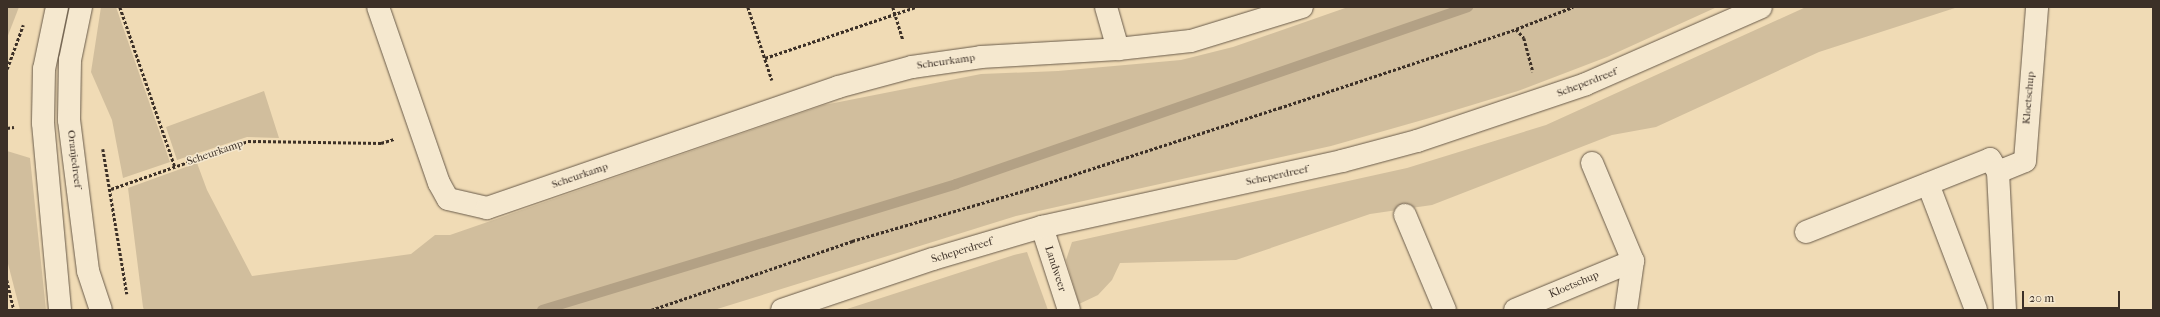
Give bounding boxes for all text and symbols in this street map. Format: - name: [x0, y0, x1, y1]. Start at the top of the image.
- street label: Scheurkamp: [916, 51, 976, 73]
- street label: Scheperdreef: [1555, 66, 1619, 100]
- street label: Kloetschup: [2020, 71, 2038, 125]
- street label: Oranjedreef: [64, 129, 84, 189]
- street label: Scheurkamp: [185, 137, 245, 169]
- street label: Scheurkamp: [550, 160, 610, 192]
- street label: Scheperdreef: [1245, 163, 1309, 189]
- street label: Scheperdreef: [930, 235, 994, 267]
- street label: Landweer: [1041, 244, 1069, 294]
- street label: Kloetschup: [1547, 269, 1601, 301]
- scale bar: [2024, 283, 2122, 309]
- text: 20 m: [2029, 291, 2054, 305]

